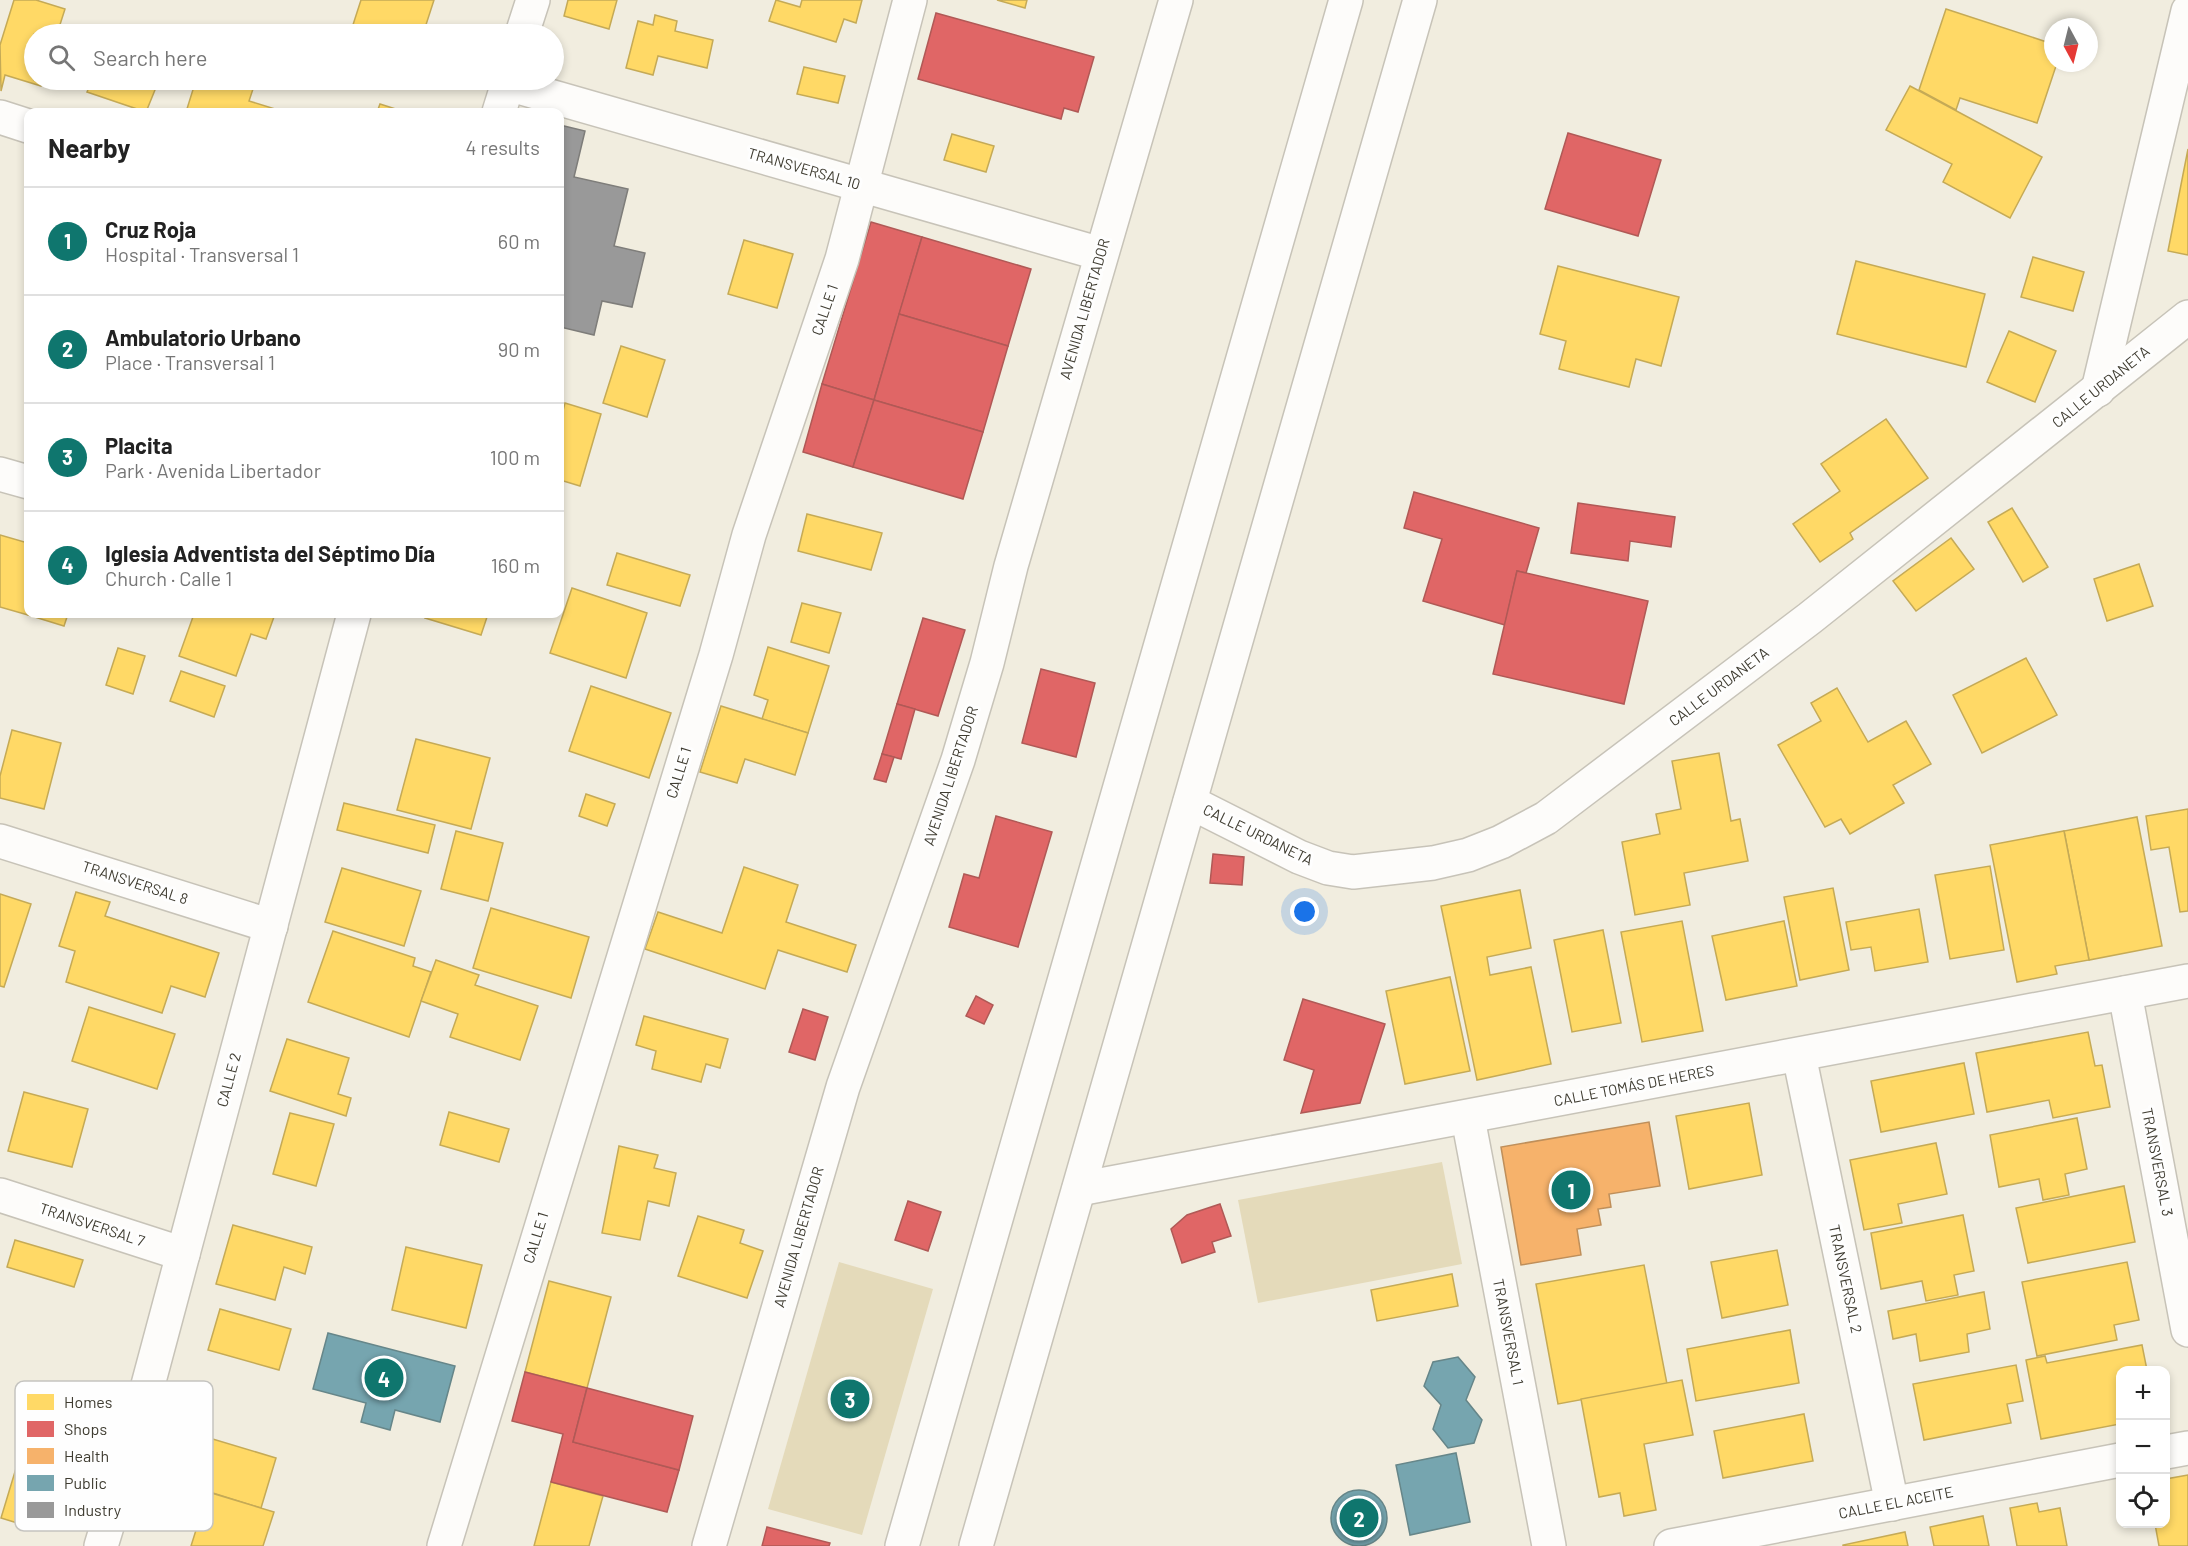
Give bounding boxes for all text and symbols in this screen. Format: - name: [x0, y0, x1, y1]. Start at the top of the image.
- north arrow: [2044, 18, 2098, 72]
- search box: [24, 24, 564, 90]
- icon: search: [45, 41, 78, 74]
- text: Search here: [93, 44, 207, 70]
- text: Nearby: [48, 132, 130, 163]
- text: 4 results: [465, 135, 540, 159]
- street label: TRANSVERSAL 10: [746, 143, 863, 193]
- text: Cruz Roja: [105, 216, 196, 242]
- text: 1: [64, 229, 71, 253]
- text: 60 m: [498, 229, 540, 253]
- street label: AVENIDA LIBERTADOR: [1055, 236, 1113, 381]
- text: Hospital · Transversal 1: [105, 242, 299, 266]
- street label: CALLE 1: [807, 282, 841, 337]
- text: Ambulatorio Urbano: [105, 324, 301, 350]
- text: 2: [62, 337, 73, 361]
- text: 90 m: [498, 337, 540, 361]
- street label: CALLE URDANETA: [2048, 341, 2153, 431]
- text: Place · Transversal 1: [105, 350, 275, 374]
- text: Placita: [105, 432, 173, 458]
- text: 3: [62, 445, 73, 469]
- text: 100 m: [490, 445, 540, 469]
- text: Park · Avenida Libertador: [105, 458, 321, 482]
- text: Iglesia Adventista del Séptimo Día: [105, 540, 435, 566]
- text: 4: [61, 553, 74, 577]
- text: 160 m: [491, 553, 540, 577]
- text: Church · Calle 1: [105, 566, 232, 590]
- street label: CALLE URDANETA: [1665, 643, 1772, 730]
- street label: AVENIDA LIBERTADOR: [919, 704, 981, 848]
- street label: CALLE 1: [662, 745, 694, 800]
- street label: CALLE URDANETA: [1201, 800, 1316, 869]
- street label: TRANSVERSAL 8: [80, 856, 191, 908]
- your location: [1290, 897, 1319, 926]
- street label: CALLE 2: [212, 1051, 244, 1109]
- street label: CALLE TOMÁS DE HERES: [1552, 1061, 1715, 1109]
- street label: TRANSVERSAL 3: [2139, 1106, 2177, 1218]
- street label: AVENIDA LIBERTADOR: [769, 1164, 827, 1309]
- pin: 1: [1552, 1168, 1590, 1212]
- street label: TRANSVERSAL 7: [37, 1199, 147, 1250]
- street label: CALLE 1: [519, 1210, 551, 1265]
- street label: TRANSVERSAL 2: [1826, 1223, 1866, 1335]
- street label: TRANSVERSAL 1: [1490, 1277, 1528, 1386]
- pin: 4: [364, 1356, 404, 1400]
- map controls: [2116, 1366, 2170, 1528]
- button: +: [2116, 1366, 2170, 1420]
- pin: 3: [830, 1376, 870, 1422]
- legend: [15, 1381, 213, 1531]
- text: Homes: [64, 1392, 112, 1411]
- text: Shops: [64, 1419, 107, 1438]
- button: −: [2116, 1420, 2170, 1474]
- text: Health: [64, 1446, 109, 1465]
- text: Public: [64, 1473, 107, 1492]
- button: locate: [2116, 1474, 2170, 1528]
- street label: CALLE EL ACEITE: [1837, 1482, 1955, 1522]
- pin: 2: [1340, 1496, 1378, 1540]
- text: Industry: [64, 1500, 122, 1519]

